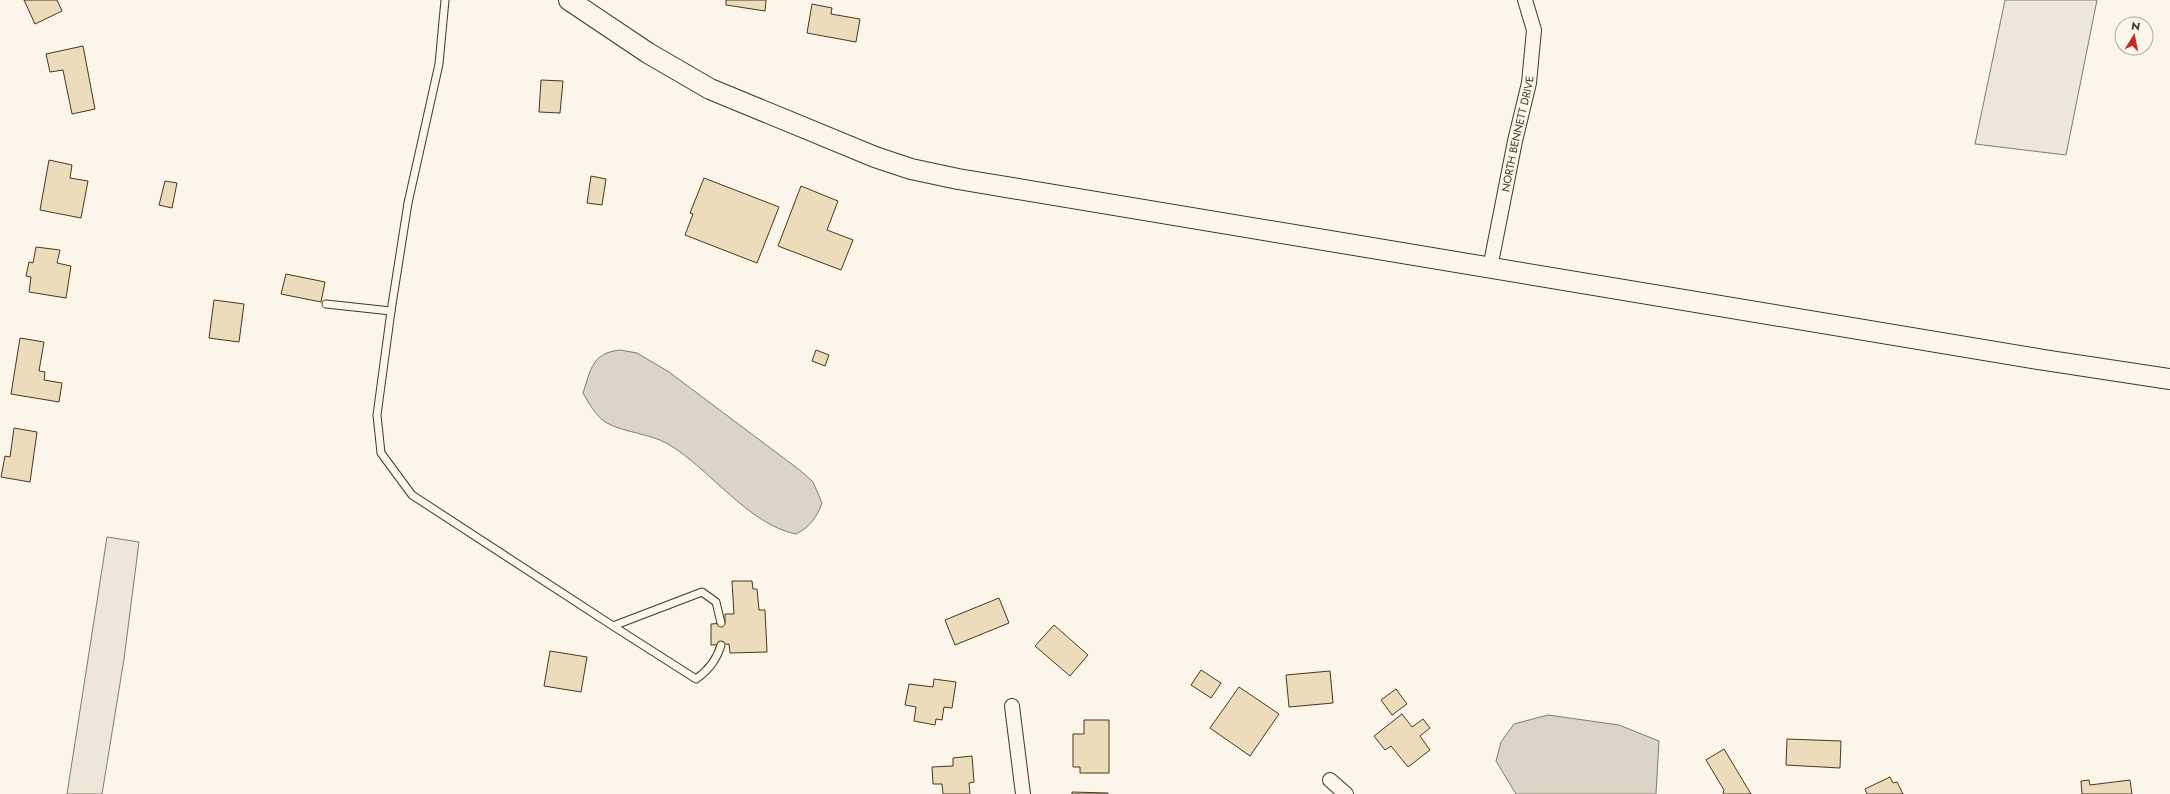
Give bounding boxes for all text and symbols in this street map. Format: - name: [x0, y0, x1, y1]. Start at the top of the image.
- north arrow: [2114, 16, 2154, 56]
- text: N: [2130, 18, 2141, 35]
- street label: NORTH BENNETT DRIVE: [1497, 75, 1538, 193]

